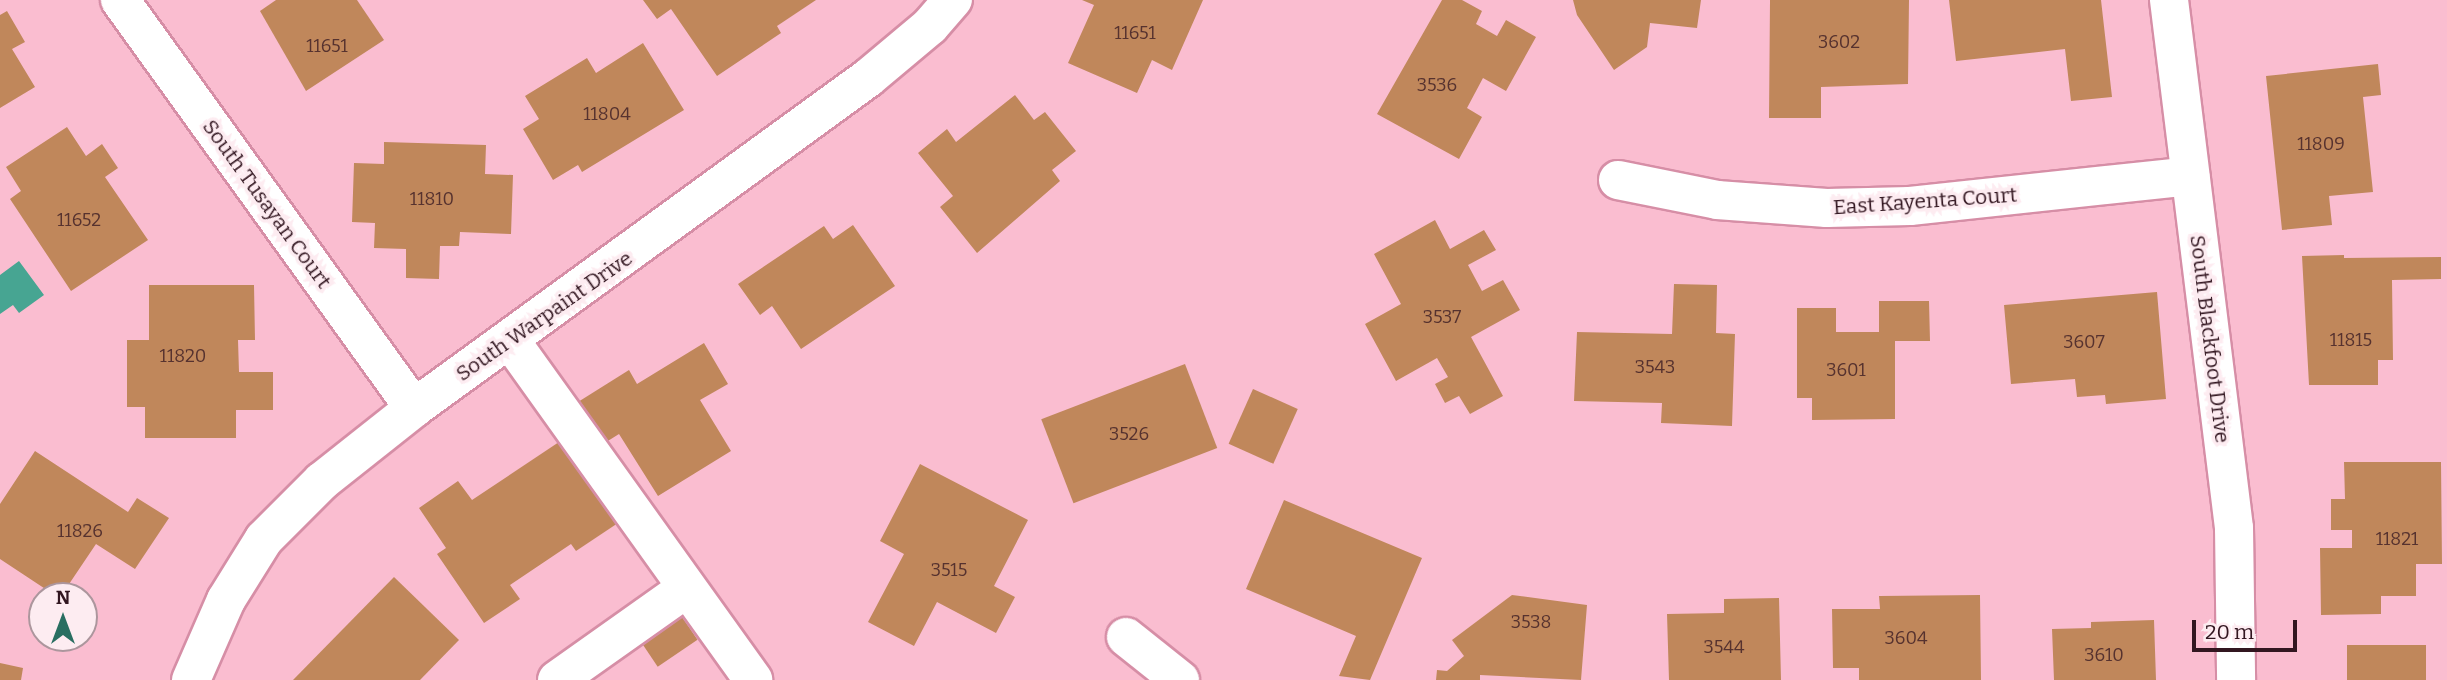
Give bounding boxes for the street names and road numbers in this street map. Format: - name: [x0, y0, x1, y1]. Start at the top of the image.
- street label: South Tusayan Court: [197, 115, 337, 293]
- street label: East Kayenta Court: [1832, 182, 2018, 220]
- street label: South Blackfoot Drive: [2185, 234, 2235, 444]
- street label: South Warpaint Drive: [451, 246, 637, 386]

